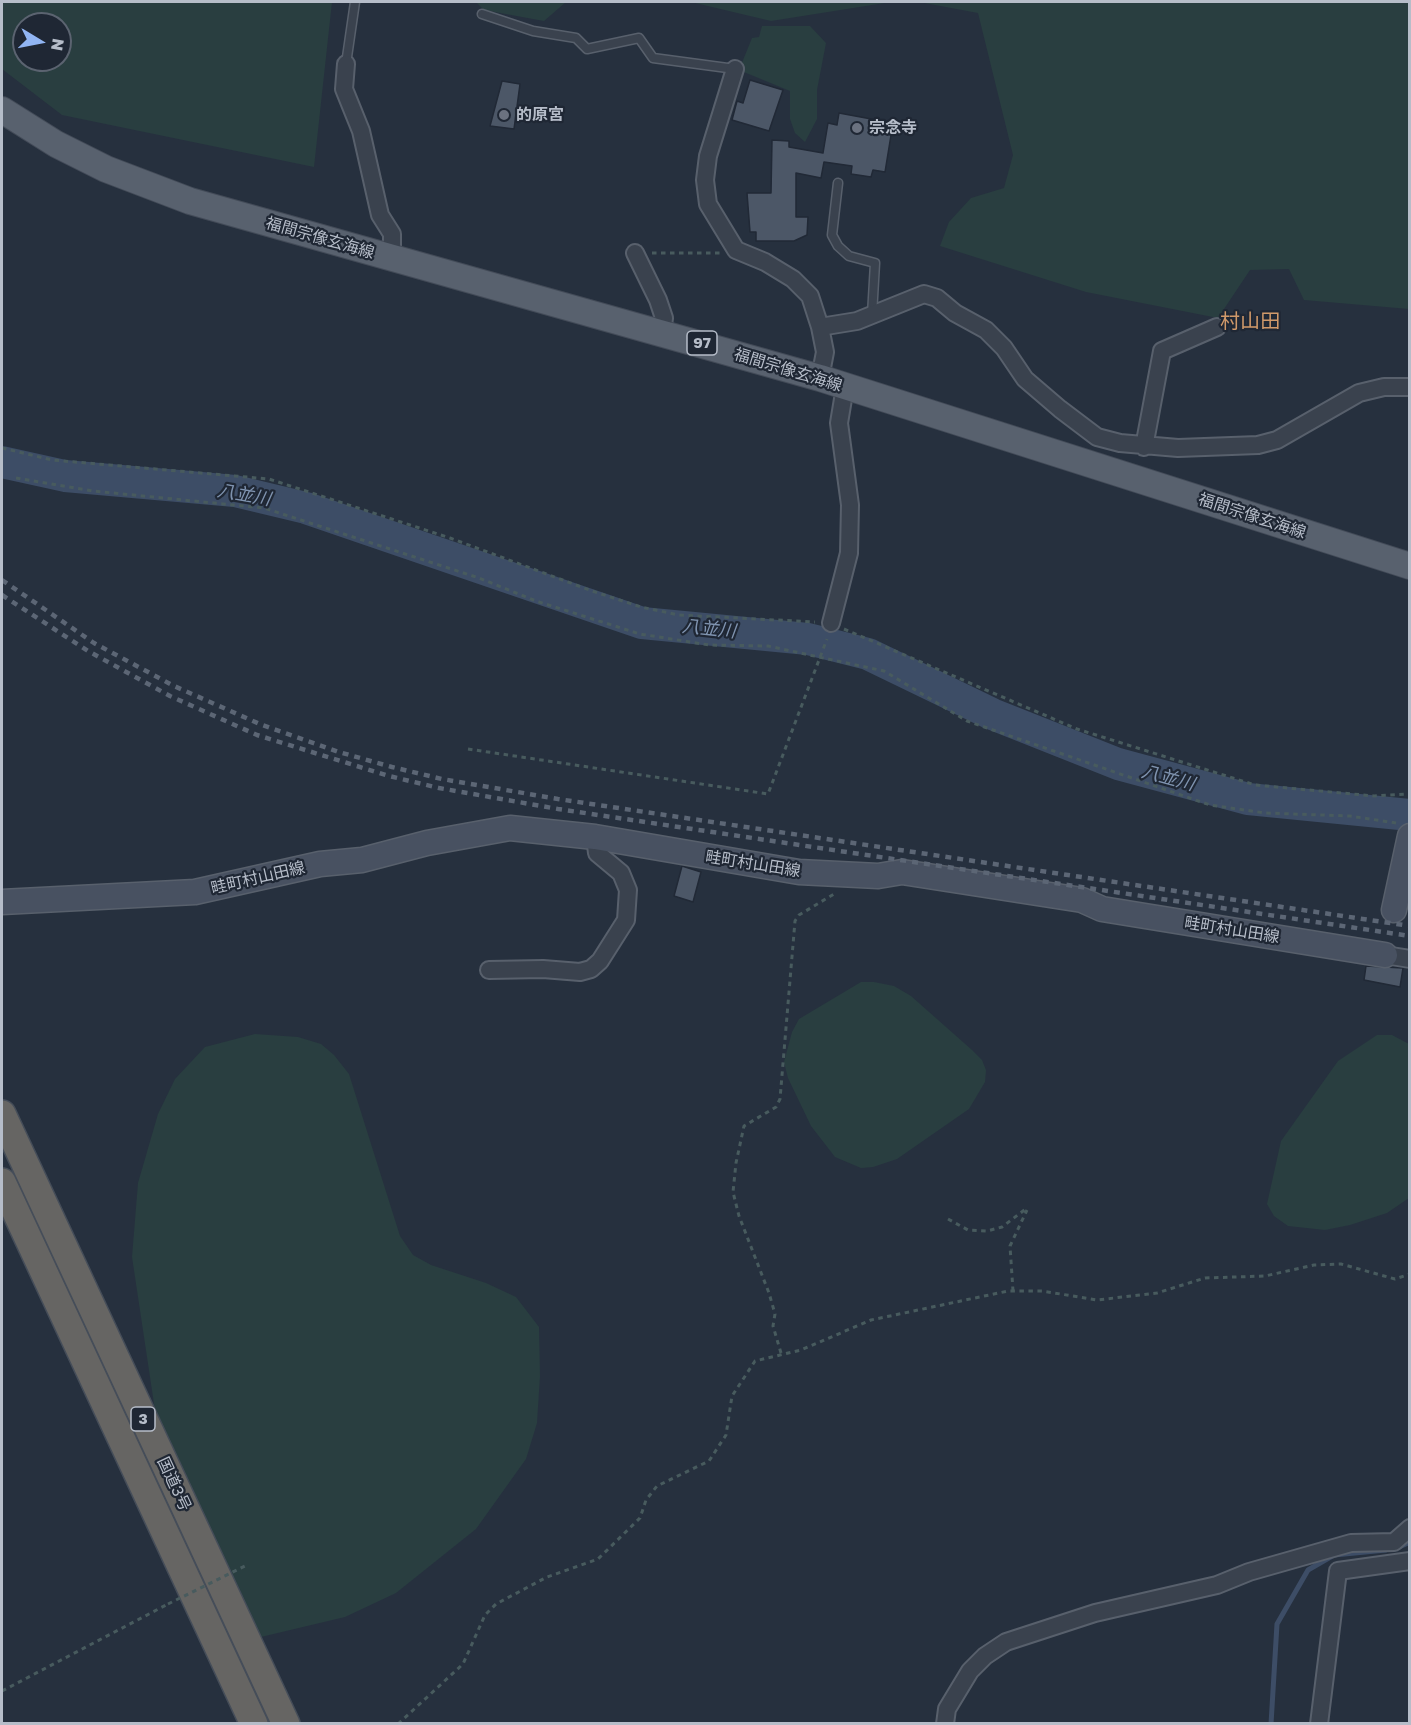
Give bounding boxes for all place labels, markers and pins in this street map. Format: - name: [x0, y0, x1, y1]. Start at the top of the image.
- place label: 的原宮: [516, 105, 564, 125]
- marker: 的原宮: [497, 108, 511, 122]
- place label: 宗念寺: [869, 118, 917, 138]
- marker: 宗念寺: [850, 121, 864, 135]

